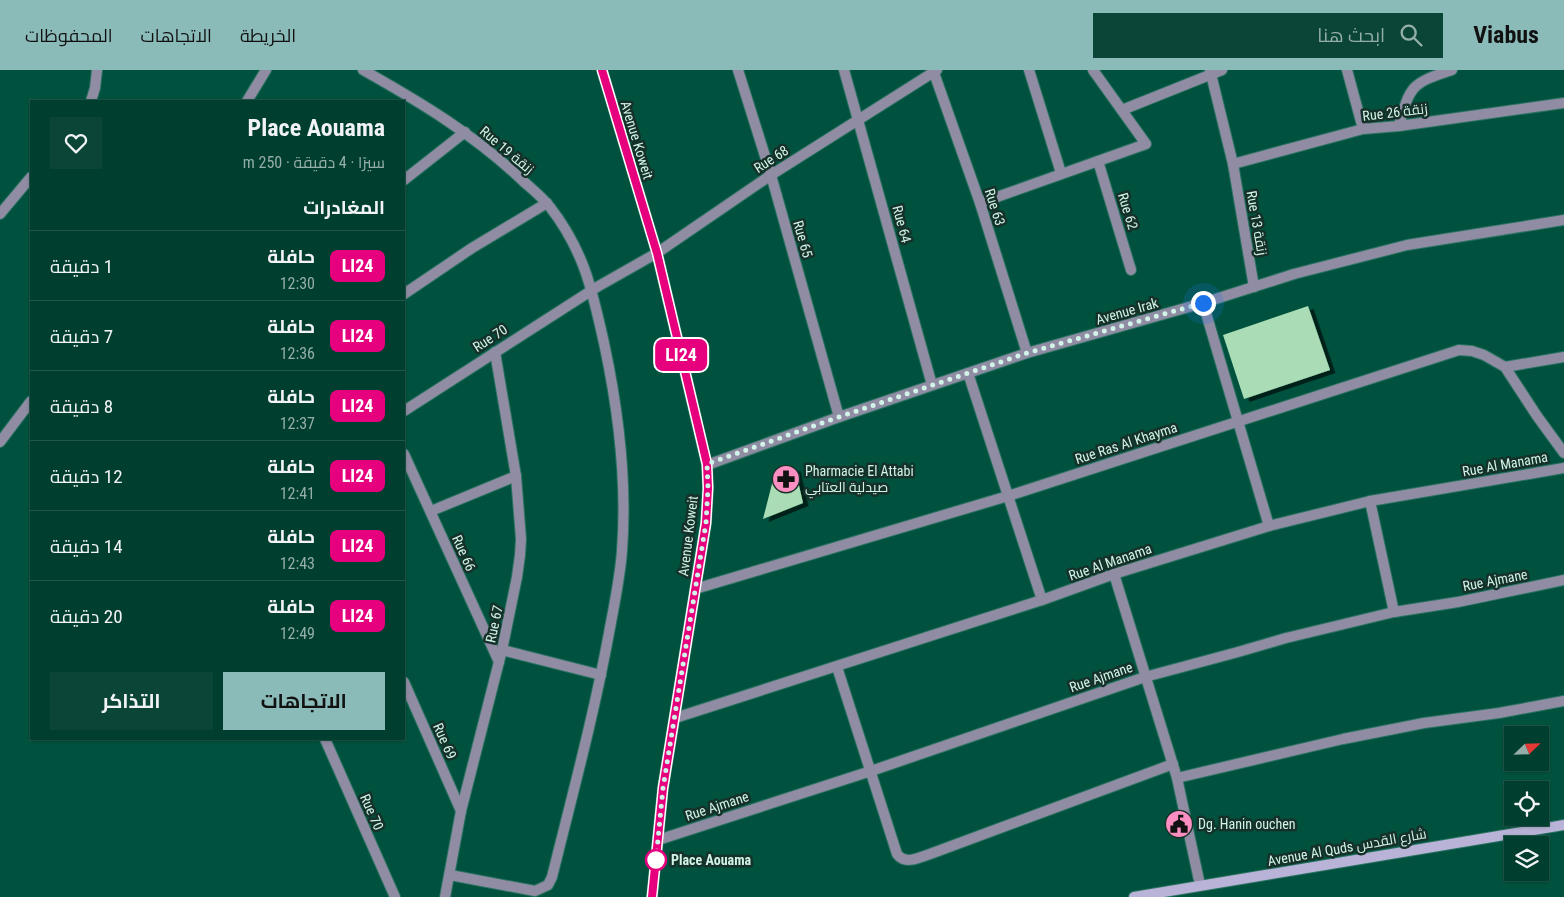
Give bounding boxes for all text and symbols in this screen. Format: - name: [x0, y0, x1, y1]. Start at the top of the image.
- search box: [1093, 13, 1443, 58]
- icon: search: [1397, 21, 1425, 49]
- text: Viabus: [1473, 21, 1539, 49]
- text: ابحث هنا: [1317, 24, 1385, 47]
- text: المحفوظات: [25, 25, 113, 46]
- text: الاتجاهات: [141, 25, 212, 46]
- text: الخريطة: [240, 25, 296, 46]
- street label: Avenue Koweit: [618, 99, 656, 181]
- street label: Rue 26 زنقة: [1362, 100, 1428, 124]
- text: Place Aouama: [248, 114, 385, 142]
- button: heart: [50, 117, 102, 169]
- street label: Rue 19 زنقة: [477, 123, 537, 177]
- street label: Rue 68: [751, 142, 791, 176]
- text: سيرًا · 4 دقيقة · 250 m: [243, 153, 385, 172]
- street label: Rue 63: [982, 187, 1008, 227]
- street label: Rue 13 زنقة: [1243, 189, 1271, 257]
- street label: Rue 62: [1115, 191, 1141, 231]
- text: المغادرات: [303, 196, 385, 219]
- street label: Rue 64: [889, 204, 915, 244]
- street label: Rue 65: [790, 219, 816, 259]
- text: حافلة: [267, 245, 315, 268]
- text: 1 دقيقة: [50, 255, 113, 278]
- text: LI24: [342, 255, 373, 276]
- text: 12:30: [280, 274, 315, 293]
- your location: [1191, 291, 1216, 316]
- street label: Avenue Irak: [1094, 294, 1161, 328]
- text: حافلة: [267, 315, 315, 338]
- street label: Rue 70: [470, 321, 510, 355]
- text: 7 دقيقة: [50, 325, 113, 348]
- text: LI24: [342, 325, 373, 346]
- line badge: LI24: [646, 339, 716, 371]
- text: 12:36: [280, 344, 315, 363]
- text: LI24: [665, 344, 697, 365]
- text: حافلة: [267, 385, 315, 408]
- text: 8 دقيقة: [50, 395, 113, 418]
- text: LI24: [342, 395, 373, 416]
- text: 12:37: [280, 414, 315, 433]
- street label: Rue Ras Al Khayma: [1073, 419, 1179, 467]
- street label: Rue Al Manama: [1461, 449, 1549, 479]
- text: حافلة: [267, 455, 315, 478]
- place label: Pharmacie El Attabi صيدلية العتابي: [805, 463, 914, 499]
- pharmacy icon: Pharmacie El Attabi صيدلية العتابي: [771, 464, 801, 494]
- text: 12 دقيقة: [50, 465, 123, 488]
- text: LI24: [342, 465, 373, 486]
- text: 12:41: [280, 484, 315, 503]
- street label: Avenue Koweit: [675, 495, 701, 577]
- text: حافلة: [267, 525, 315, 548]
- street label: Rue 66: [449, 532, 479, 574]
- text: 14 دقيقة: [50, 535, 123, 558]
- text: LI24: [342, 535, 373, 556]
- street label: Rue Al Manama: [1067, 540, 1153, 584]
- text: 12:43: [280, 554, 315, 573]
- street label: Rue Ajmane: [1461, 566, 1529, 594]
- text: حافلة: [267, 595, 315, 618]
- street label: Rue 67: [482, 604, 506, 644]
- text: 20 دقيقة: [50, 605, 123, 628]
- text: LI24: [342, 605, 373, 626]
- text: 12:49: [280, 624, 315, 643]
- street label: Rue Ajmane: [1067, 659, 1135, 695]
- button: التذاكر: [50, 672, 213, 730]
- button: الاتجاهات: [223, 672, 385, 730]
- street label: Rue 69: [430, 720, 460, 762]
- north arrow: [1504, 726, 1549, 771]
- map controls: [1504, 726, 1549, 881]
- button: locate: [1504, 781, 1549, 826]
- street label: Rue Ajmane: [683, 788, 751, 824]
- street label: Rue 70: [357, 791, 387, 833]
- public building icon: Dg. Hanin ouchen: [1164, 809, 1194, 839]
- place label: Dg. Hanin ouchen: [1198, 816, 1296, 832]
- street label: Avenue Al Quds شارع القدس: [1266, 825, 1428, 870]
- button: layers: [1504, 836, 1549, 881]
- marker: Place Aouama: [645, 849, 667, 871]
- place label: Place Aouama: [671, 852, 752, 868]

